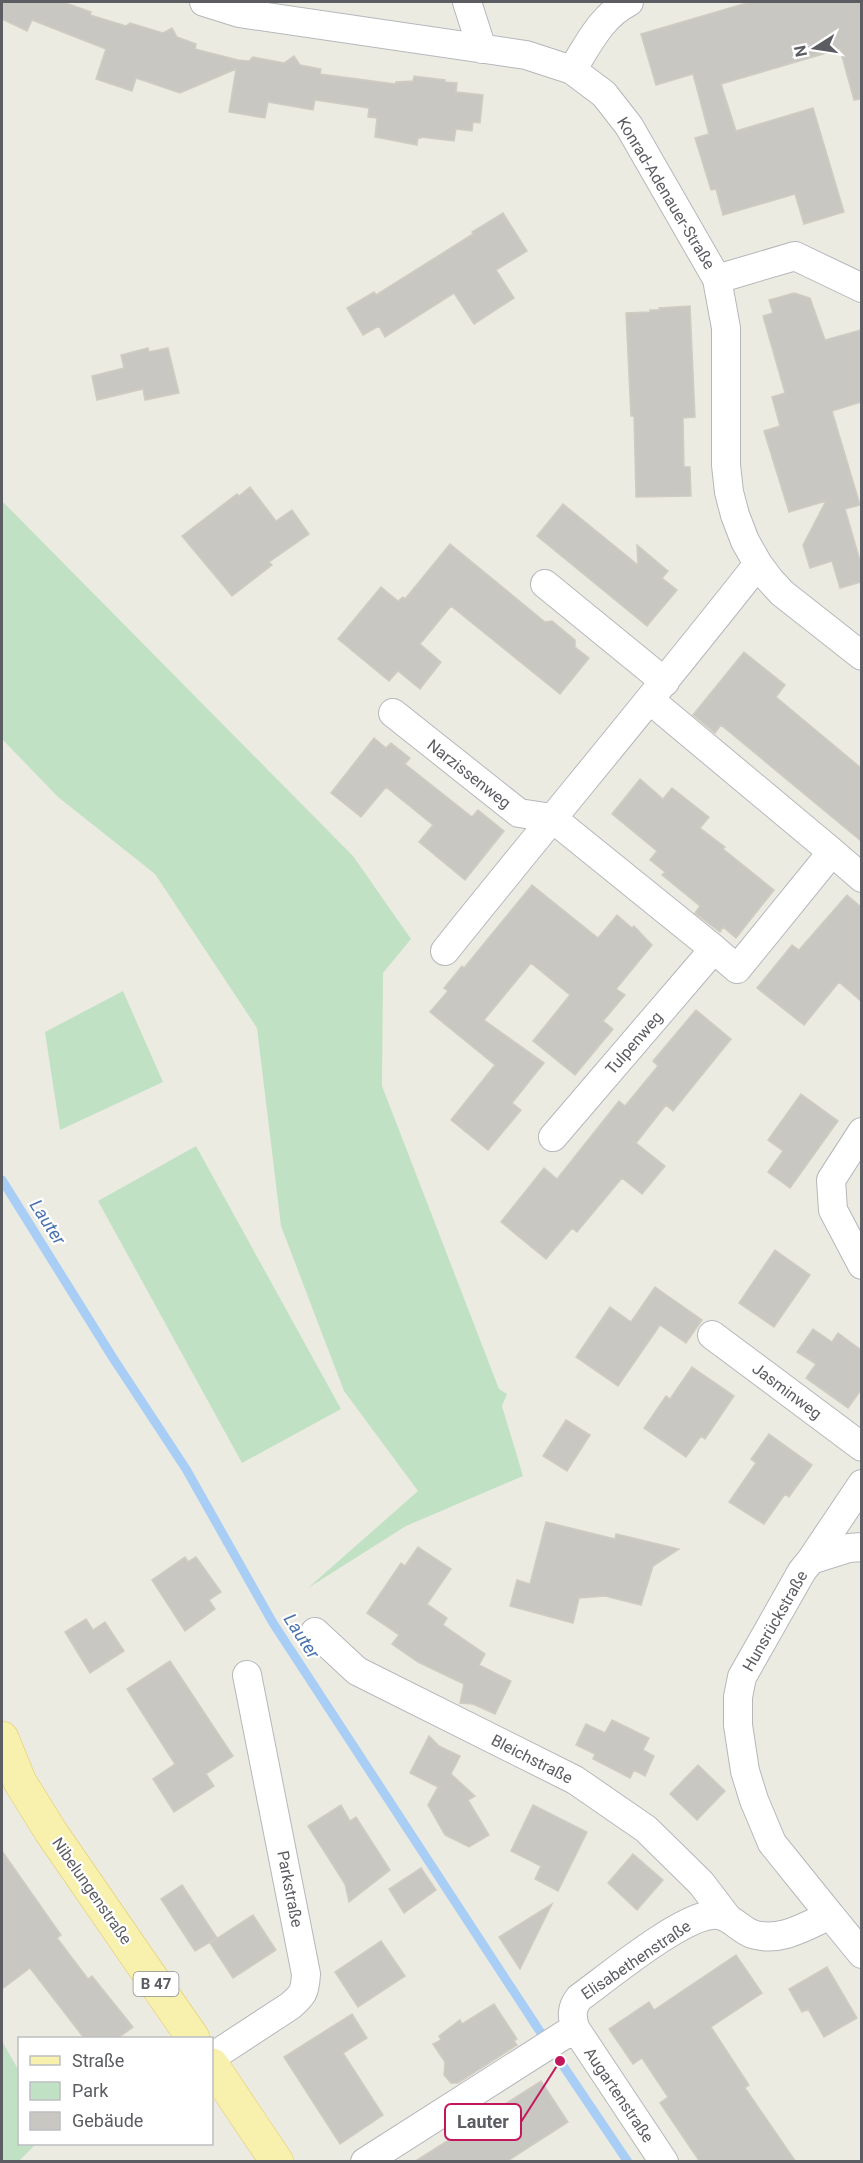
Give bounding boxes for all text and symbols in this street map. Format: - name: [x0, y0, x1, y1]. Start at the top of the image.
- north arrow: [785, 18, 845, 78]
- text: N: [790, 44, 811, 59]
- street label: Konrad-Adenauer-Straße: [613, 113, 719, 273]
- street label: Narzissenweg: [423, 736, 515, 812]
- street label: Tulpenweg: [601, 1008, 667, 1078]
- water label: Lauter: [26, 1196, 71, 1249]
- street label: Jasminweg: [749, 1359, 825, 1423]
- street label: Hunsrückstraße: [738, 1567, 812, 1675]
- water label: Lauter: [280, 1610, 325, 1663]
- street label: Bleichstraße: [488, 1730, 576, 1788]
- street label: Nibelungenstraße: [48, 1834, 136, 1948]
- street label: Parkstraße: [273, 1849, 307, 1929]
- street label: Elisabethenstraße: [578, 1916, 694, 2004]
- road number: B 47: [134, 1972, 178, 1996]
- legend: [18, 2037, 213, 2145]
- street label: Augartenstraße: [580, 2044, 658, 2146]
- text: Straße: [72, 2050, 124, 2071]
- text: Park: [72, 2080, 109, 2101]
- callout: Lauter: [445, 2104, 521, 2140]
- text: Gebäude: [72, 2110, 143, 2131]
- text: Lauter: [457, 2111, 509, 2132]

